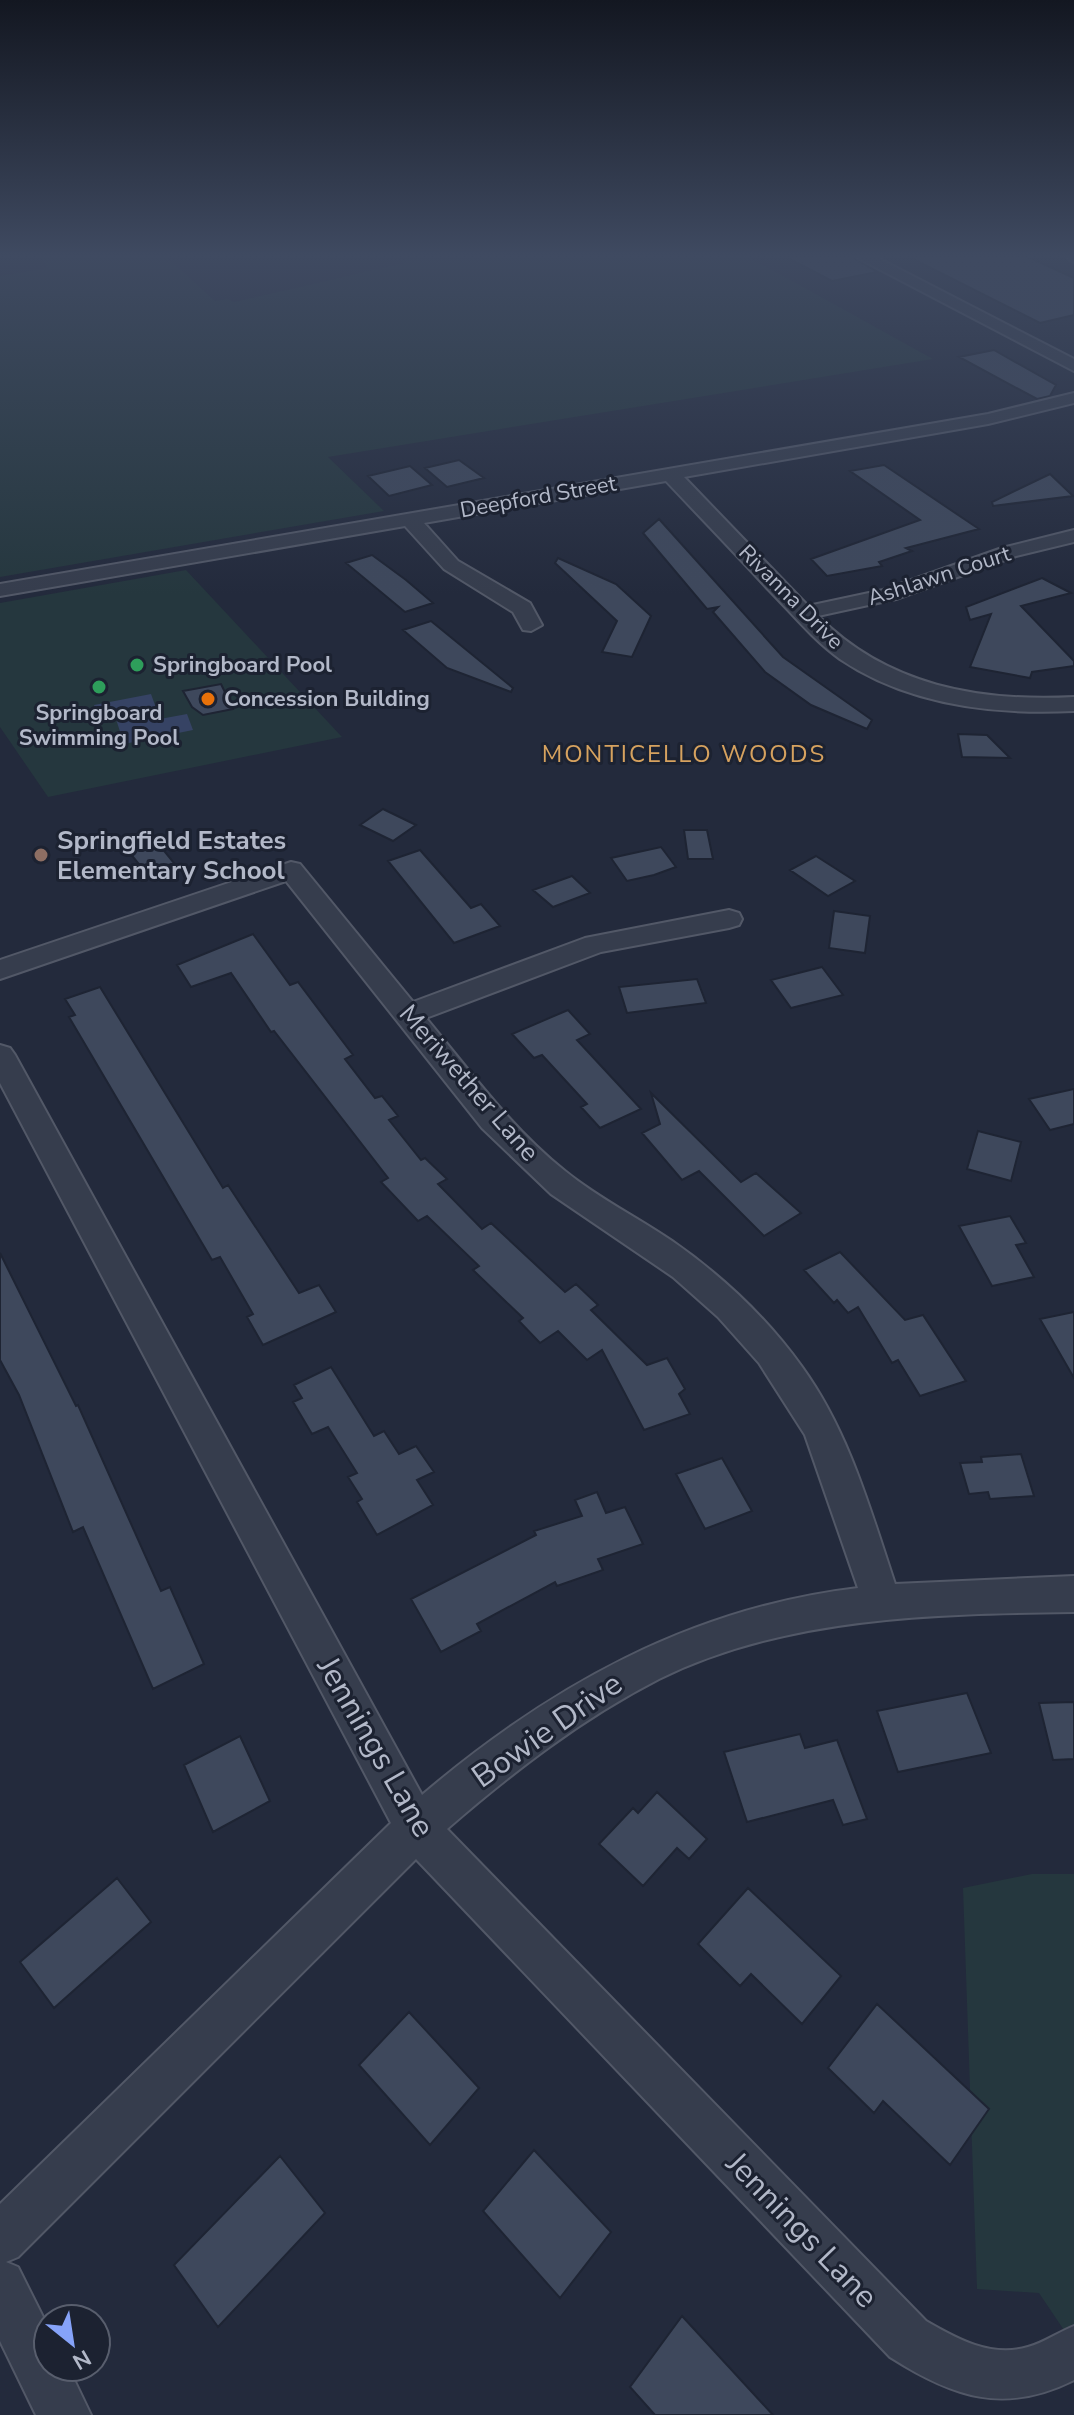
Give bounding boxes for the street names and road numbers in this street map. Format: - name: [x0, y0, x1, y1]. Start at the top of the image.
- street label: Deepford Street: [458, 468, 619, 525]
- street label: Rivanna Drive: [732, 538, 850, 656]
- street label: Ashlawn Court: [864, 539, 1015, 613]
- street label: Meriwether Lane: [391, 997, 547, 1169]
- street label: Jennings Lane: [307, 1648, 445, 1845]
- street label: Bowie Drive: [463, 1662, 631, 1798]
- street label: Jennings Lane: [716, 2142, 887, 2317]

